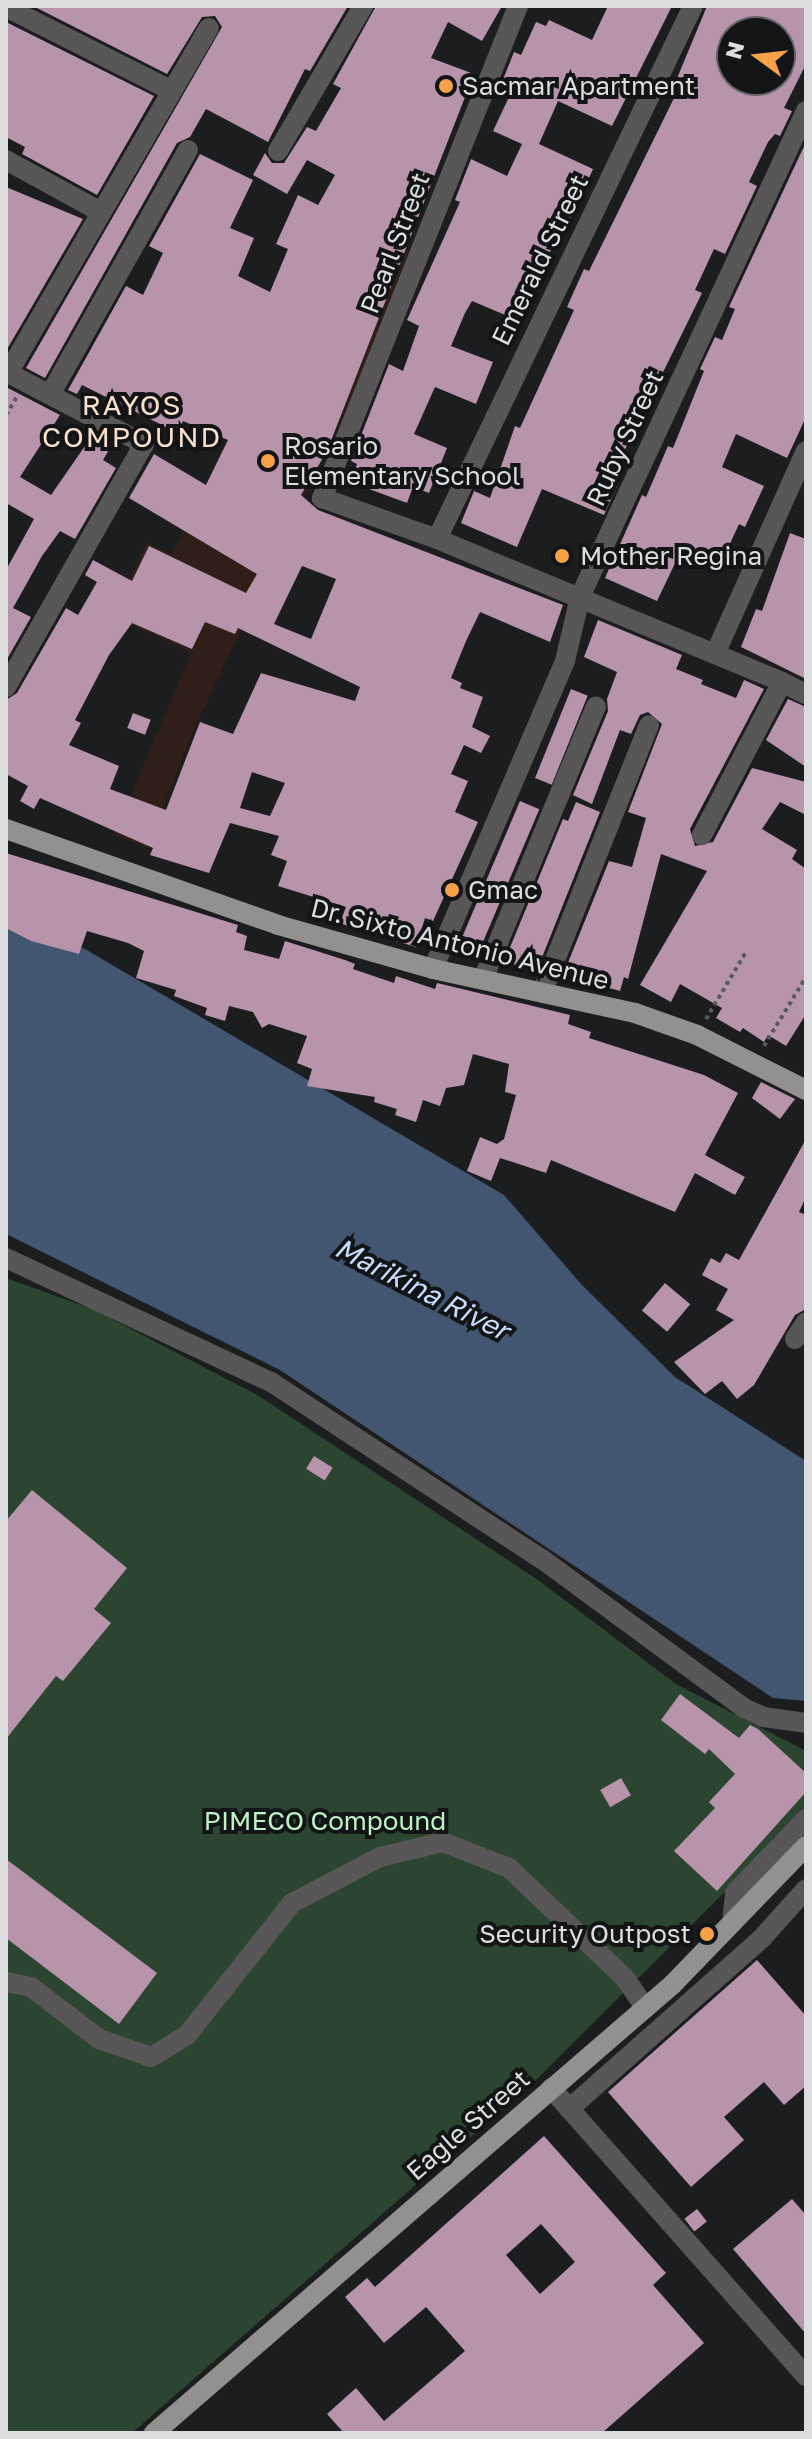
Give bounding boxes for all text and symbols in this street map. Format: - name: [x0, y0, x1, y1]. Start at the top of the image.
- north arrow: [716, 16, 796, 96]
- text: N: [719, 39, 749, 62]
- place label: Sacmar Apartment: [462, 70, 695, 102]
- marker: Sacmar Apartment: [437, 77, 455, 95]
- street label: Pearl Street: [354, 168, 436, 318]
- street label: Emerald Street: [485, 170, 595, 350]
- street label: Ruby Street: [580, 365, 670, 511]
- district label: RAYOS COMPOUND: [42, 388, 222, 454]
- place label: Rosario Elementary School: [284, 430, 520, 492]
- marker: Rosario Elementary School: [259, 452, 277, 470]
- place label: Mother Regina: [580, 540, 762, 572]
- marker: Mother Regina: [551, 545, 573, 567]
- place label: Gmac: [468, 874, 538, 906]
- marker: Gmac: [443, 881, 461, 899]
- street label: Dr. Sixto Antonio Avenue: [308, 892, 612, 996]
- water label: Marikina River: [329, 1231, 515, 1347]
- park label: PIMECO Compound: [204, 1805, 446, 1837]
- place label: Security Outpost: [479, 1918, 691, 1950]
- marker: Security Outpost: [698, 1925, 716, 1943]
- street label: Eagle Street: [400, 2063, 536, 2187]

